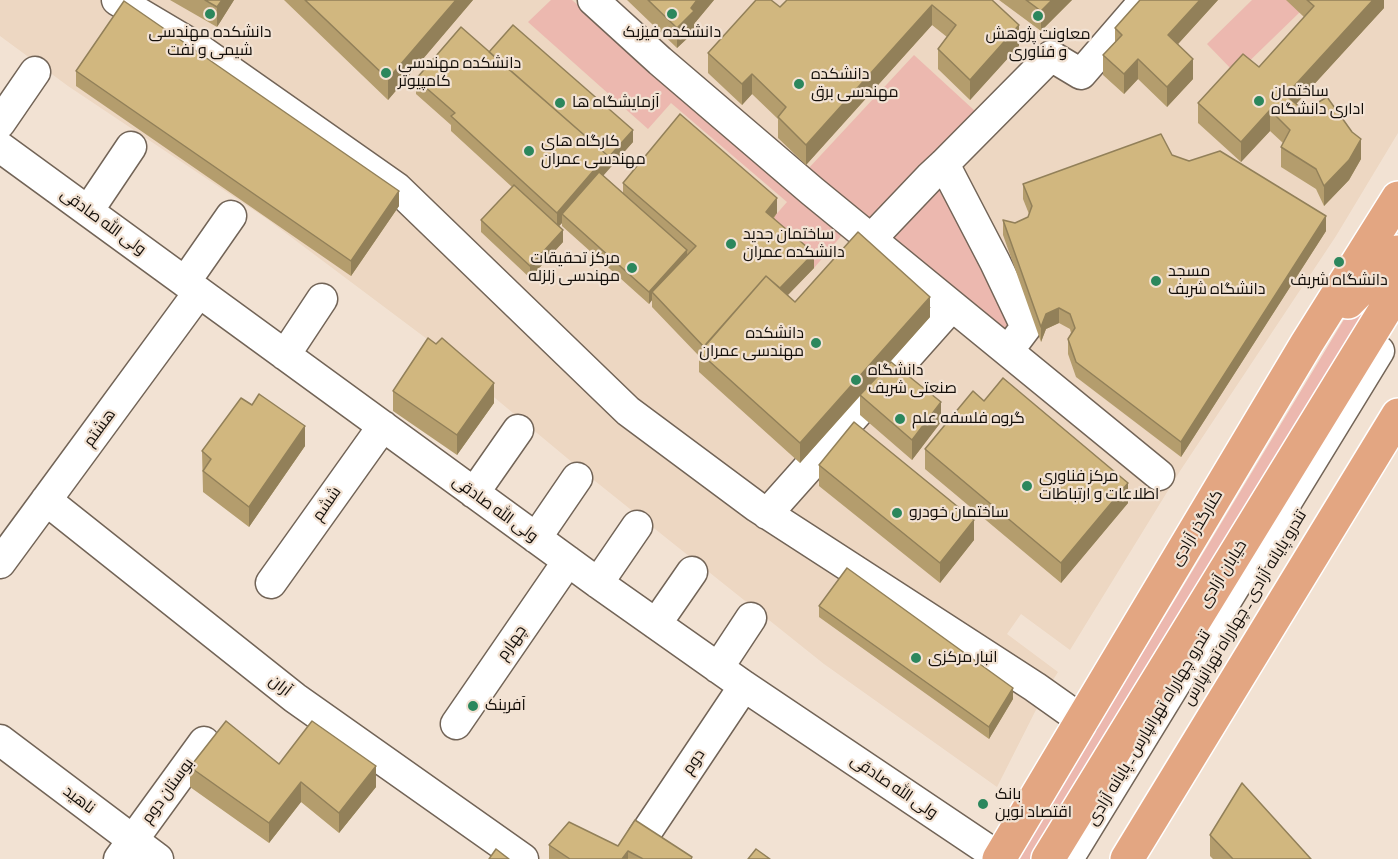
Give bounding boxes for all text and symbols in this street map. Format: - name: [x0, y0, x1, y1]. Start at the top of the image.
- marker: دانشکده مهندسی شیمی و نفت: [203, 7, 217, 21]
- marker: دانشکده فیزیک: [665, 7, 679, 21]
- marker: معاونت پژوهش و فناوری: [1031, 9, 1045, 23]
- place label: دانشکده مهندسی شیمی و نفت: [148, 23, 272, 61]
- place label: دانشکده فیزیک: [623, 23, 721, 43]
- place label: معاونت پژوهش و فناوری: [986, 25, 1090, 63]
- place label: دانشکده مهندسی کامپیوتر: [398, 54, 521, 92]
- place label: دانشکده مهندسی برق: [811, 65, 899, 103]
- marker: دانشکده مهندسی کامپیوتر: [379, 66, 393, 80]
- marker: دانشکده مهندسی برق: [792, 77, 806, 91]
- place label: ساختمان اداری دانشگاه: [1271, 82, 1365, 120]
- place label: آزمایشگاه ها: [572, 93, 660, 113]
- marker: ساختمان اداری دانشگاه: [1252, 94, 1266, 108]
- marker: آزمایشگاه ها: [553, 96, 567, 110]
- place label: کارگاه های مهندسی عمران: [541, 132, 646, 170]
- marker: کارگاه های مهندسی عمران: [522, 144, 536, 158]
- street label: ولی الله صادقی: [56, 185, 150, 259]
- place label: ساختمان جدید دانشکده عمران: [743, 225, 845, 263]
- marker: ساختمان جدید دانشکده عمران: [724, 237, 738, 251]
- place label: مرکز تحقیقات مهندسی زلزله: [528, 249, 620, 287]
- marker: دانشگاه شریف: [1332, 255, 1346, 269]
- marker: مرکز تحقیقات مهندسی زلزله: [625, 261, 639, 275]
- place label: مسجد دانشگاه شریف: [1168, 262, 1266, 300]
- place label: دانشگاه شریف: [1290, 271, 1388, 291]
- marker: مسجد دانشگاه شریف: [1149, 274, 1163, 288]
- place label: دانشکده مهندسی عمران: [699, 324, 804, 362]
- marker: دانشکده مهندسی عمران: [809, 336, 823, 350]
- place label: دانشگاه صنعتی شریف: [868, 361, 957, 399]
- marker: دانشگاه صنعتی شریف: [849, 373, 863, 387]
- street label: هشتم: [80, 405, 120, 451]
- place label: گروه فلسفه علم: [912, 409, 1025, 429]
- marker: گروه فلسفه علم: [893, 412, 907, 426]
- place label: مرکز فناوری اطلاعات و ارتباطات: [1039, 467, 1159, 505]
- street label: ولی الله صادقی: [448, 472, 542, 546]
- marker: مرکز فناوری اطلاعات و ارتباطات: [1020, 479, 1034, 493]
- street label: ششم: [308, 483, 346, 525]
- street label: کنارگذر آزادی: [1167, 487, 1227, 569]
- place label: ساختمان خودرو: [909, 503, 1009, 523]
- marker: ساختمان خودرو: [890, 506, 904, 520]
- street label: تندرو پایانه آزادی ـ چهارراه تهرانپارس: [1179, 507, 1311, 709]
- street label: خیابان آزادی: [1195, 537, 1251, 611]
- street label: چهارم: [493, 622, 531, 664]
- street label: تندرو چهارراه تهرانپارس ـ پایانه آزادی: [1083, 627, 1215, 829]
- place label: انبار مرکزی: [928, 648, 998, 668]
- marker: انبار مرکزی: [909, 651, 923, 665]
- street label: آران: [265, 671, 295, 701]
- place label: آفرینک: [485, 696, 526, 716]
- marker: آفرینک: [466, 699, 480, 713]
- street label: دوم: [679, 746, 709, 778]
- street label: ولی الله صادقی: [847, 751, 941, 823]
- street label: بوستان دوم: [138, 754, 198, 828]
- street label: ناهید: [59, 782, 99, 818]
- place label: بانک اقتصاد نوین: [995, 785, 1072, 823]
- marker: بانک اقتصاد نوین: [976, 797, 990, 811]

